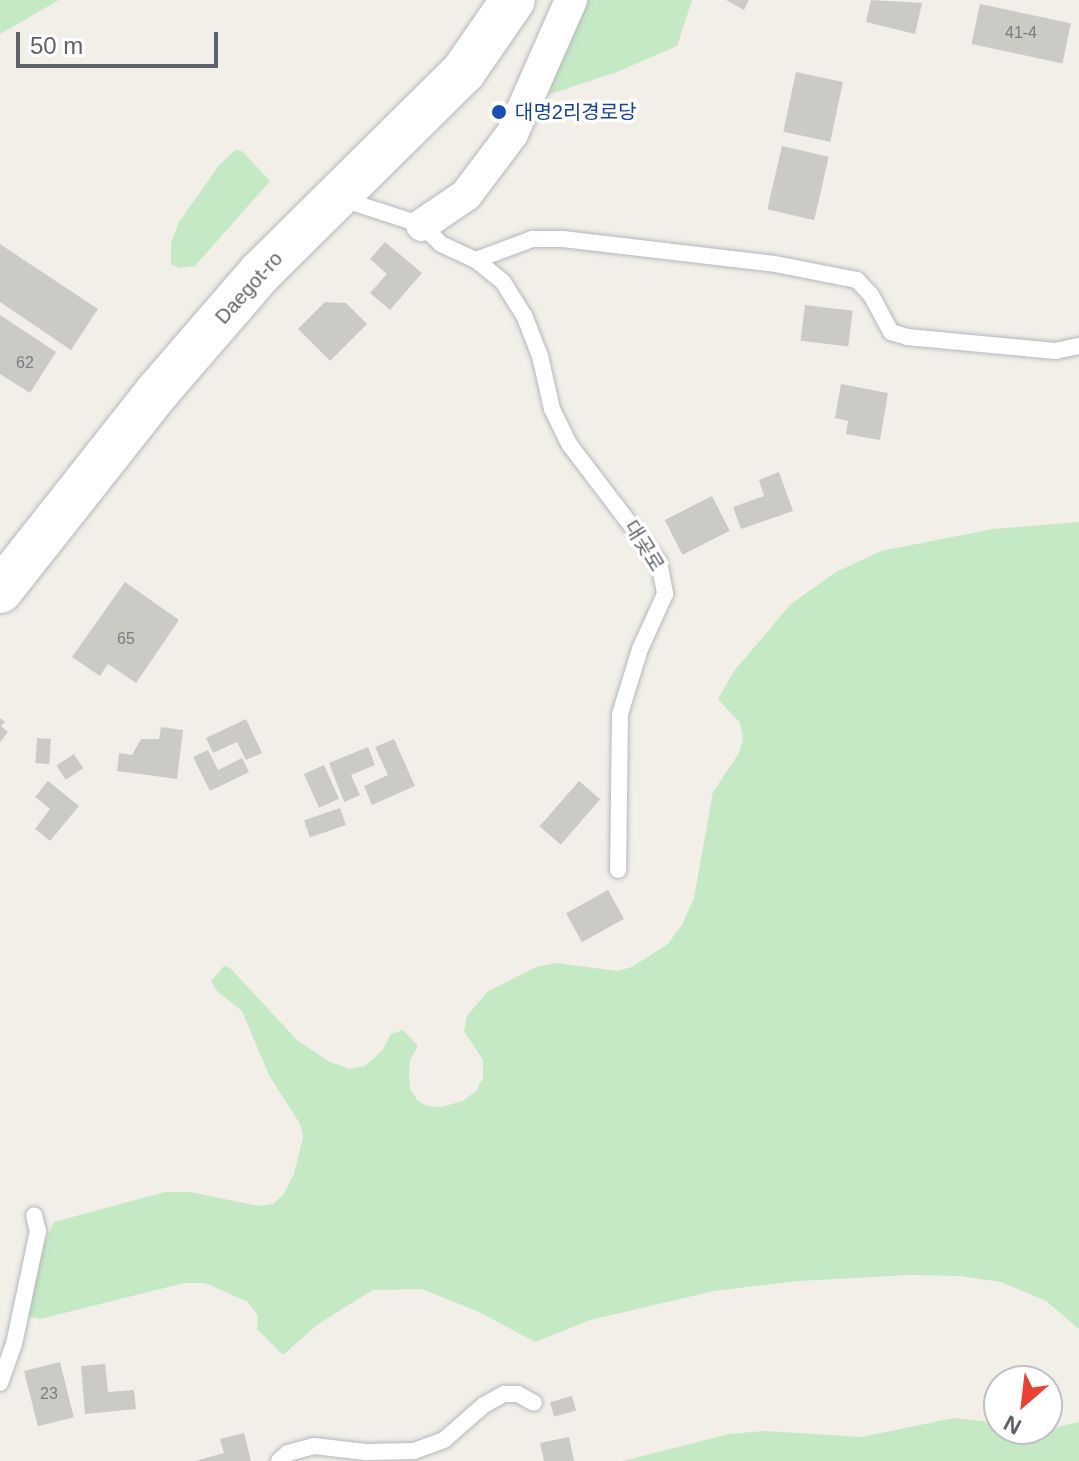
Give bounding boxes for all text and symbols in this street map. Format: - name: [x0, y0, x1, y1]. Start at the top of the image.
- scale bar: [20, 16, 222, 66]
- house number: 41-4: [1005, 23, 1037, 43]
- text: 50 m: [30, 32, 83, 59]
- place label: 대명2리경로당: [515, 100, 637, 124]
- marker: 대명2리경로당: [490, 103, 508, 121]
- street label: Daegot-ro: [210, 247, 288, 329]
- house number: 62: [16, 353, 34, 373]
- street label: 대곶로: [619, 516, 669, 576]
- house number: 65: [117, 629, 135, 649]
- north arrow: [983, 1365, 1063, 1445]
- house number: 23: [40, 1384, 58, 1404]
- text: N: [1000, 1410, 1025, 1440]

